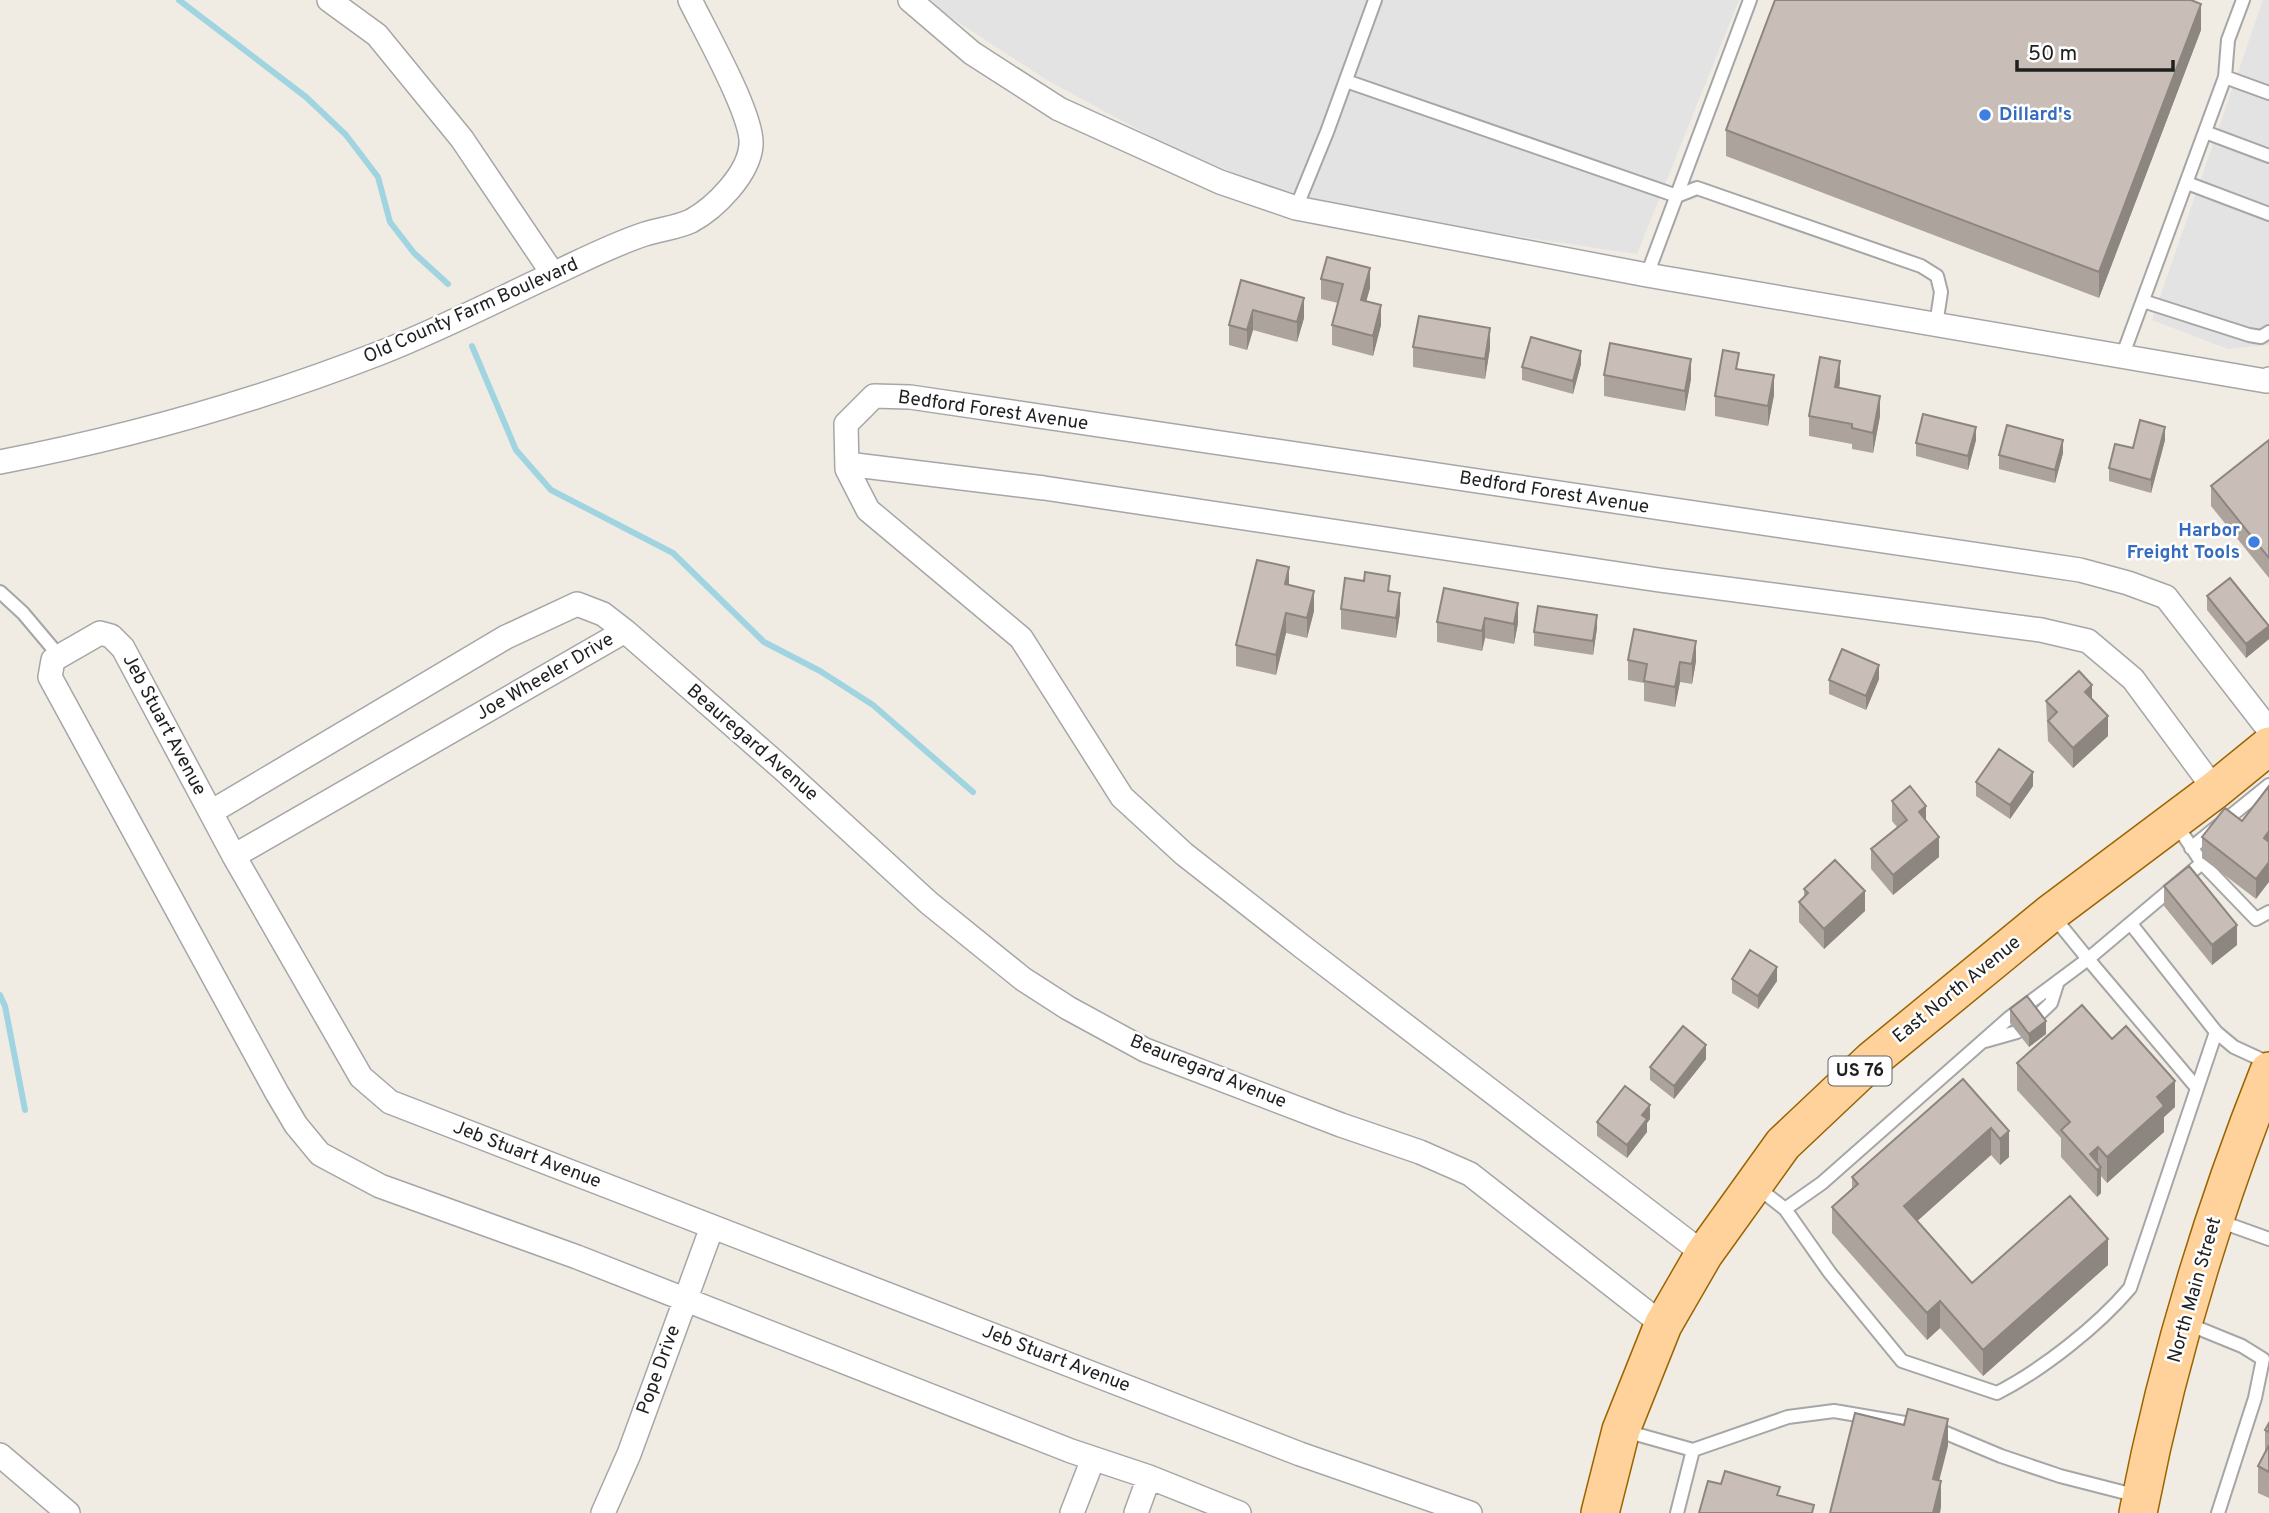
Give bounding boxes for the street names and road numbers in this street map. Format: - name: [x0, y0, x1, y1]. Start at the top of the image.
- street label: Old County Farm Boulevard: [360, 253, 582, 369]
- street label: Bedford Forest Avenue: [896, 386, 1090, 436]
- street label: Bedford Forest Avenue: [1457, 466, 1651, 520]
- street label: Joe Wheeler Drive: [472, 628, 618, 726]
- street label: Jeb Stuart Avenue: [117, 650, 211, 800]
- street label: Beauregard Avenue: [681, 679, 823, 807]
- street label: East North Avenue: [1888, 931, 2026, 1049]
- street label: Beauregard Avenue: [1126, 1030, 1290, 1114]
- road number: US 76: [1828, 1056, 1892, 1086]
- street label: Jeb Stuart Avenue: [450, 1116, 604, 1194]
- street label: North Main Street: [2163, 1214, 2227, 1366]
- street label: Jeb Stuart Avenue: [979, 1320, 1133, 1398]
- street label: Pope Drive: [632, 1322, 686, 1418]

